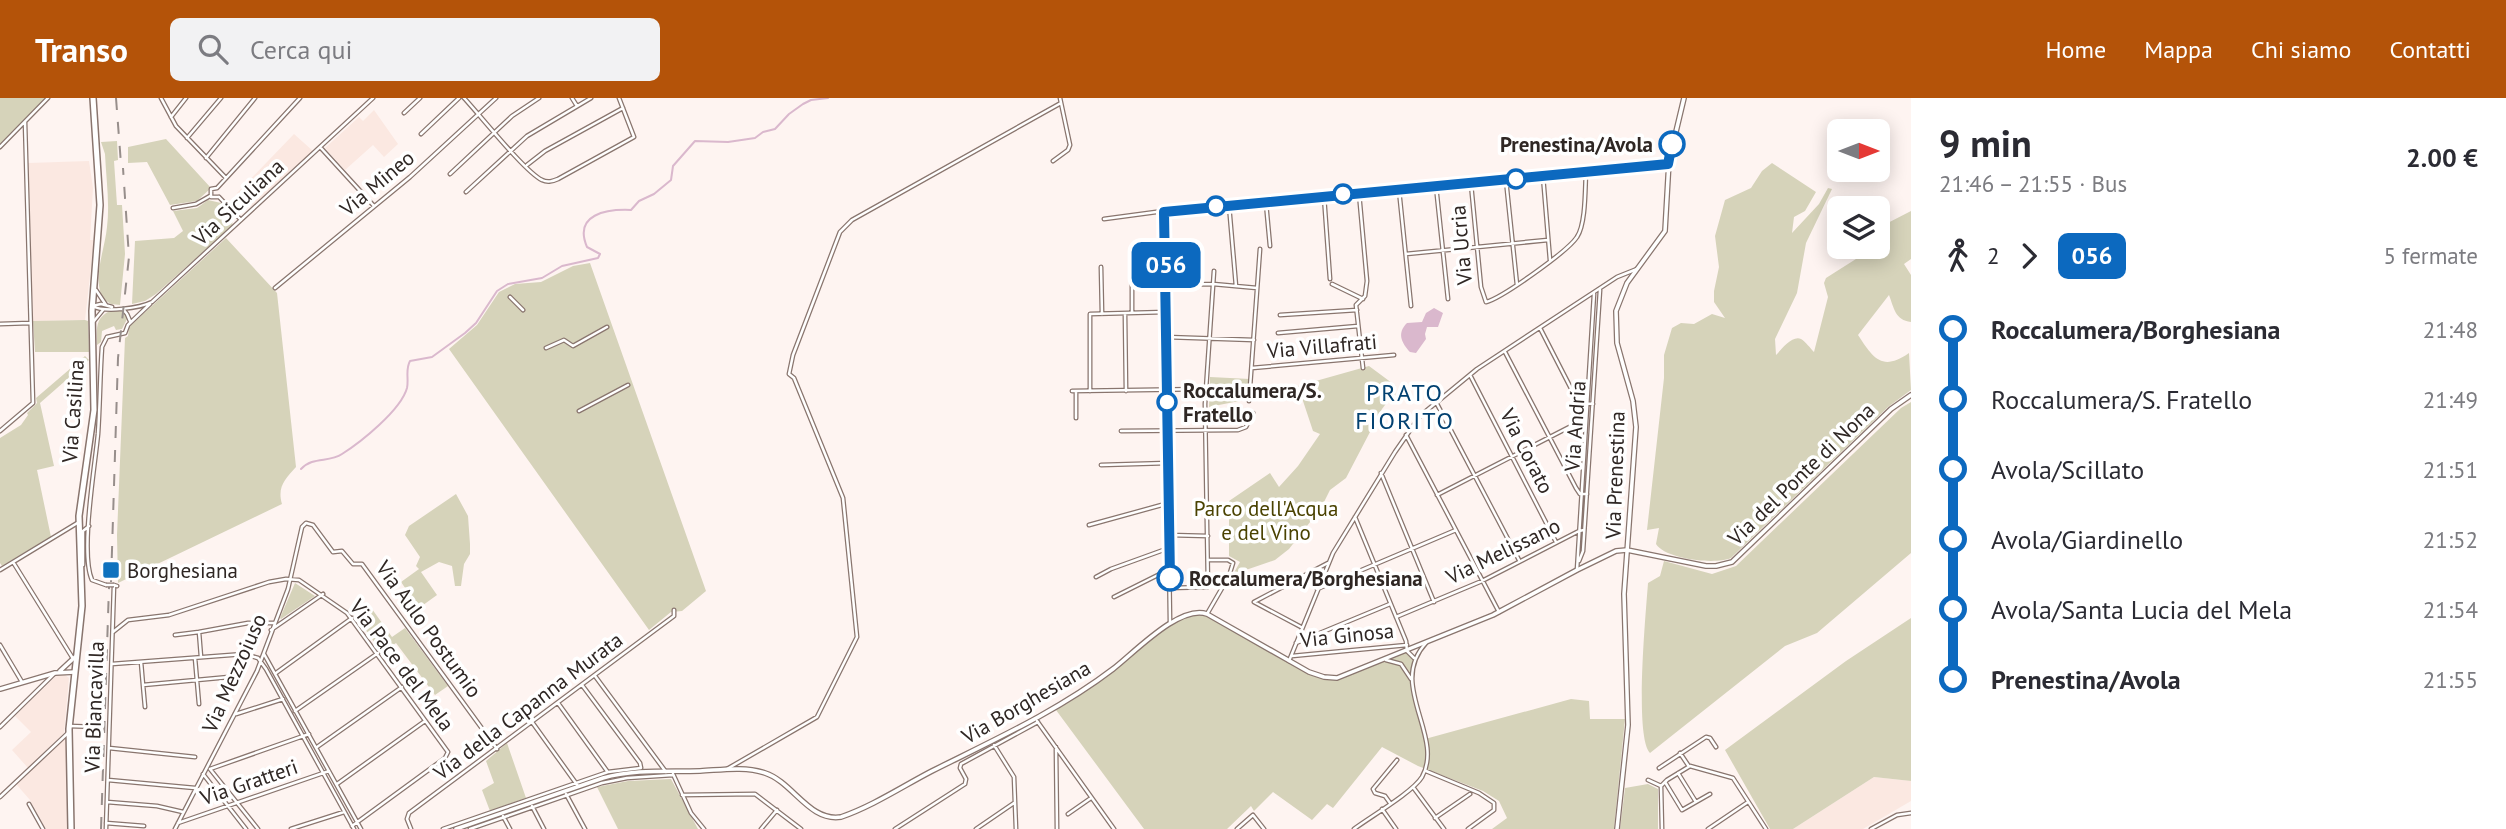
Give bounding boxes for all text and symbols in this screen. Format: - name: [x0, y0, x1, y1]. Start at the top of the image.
- search box: [170, 18, 660, 81]
- text: Transo: [35, 28, 128, 71]
- icon: search: [194, 30, 232, 68]
- text: Cerca qui: [250, 33, 352, 66]
- text: Home: [2045, 34, 2106, 65]
- text: Mappa: [2144, 34, 2213, 65]
- text: Chi siamo: [2251, 34, 2351, 65]
- text: Contatti: [2389, 34, 2471, 65]
- text: 9 min: [1939, 118, 2032, 167]
- north arrow: [1827, 119, 1890, 182]
- map controls: [1827, 119, 1890, 259]
- place label: Prenestina/Avola: [1500, 131, 1653, 158]
- marker: Prenestina/Avola: [1659, 131, 1685, 157]
- text: 2.00 €: [2406, 141, 2478, 174]
- street label: Via Mineo: [333, 144, 420, 223]
- street label: Via Siculiana: [186, 153, 289, 252]
- unlabelled marker: [1506, 169, 1526, 189]
- text: 21:46 – 21:55 · Bus: [1939, 169, 2127, 198]
- unlabelled marker: [1333, 184, 1353, 204]
- unlabelled marker: [1206, 196, 1226, 216]
- button: layers: [1827, 196, 1890, 259]
- street label: Via Ucria: [1444, 204, 1478, 287]
- icon: walk: [1939, 237, 1977, 275]
- icon: forward: [2010, 237, 2048, 275]
- text: 056: [2072, 240, 2112, 271]
- text: 2: [1987, 241, 2000, 270]
- text: 5 fermate: [2383, 241, 2478, 270]
- line badge: 056: [1126, 242, 1206, 288]
- text: 056: [1146, 249, 1186, 280]
- text: Roccalumera/Borghesiana: [1991, 313, 2280, 346]
- text: 21:48: [2423, 315, 2478, 344]
- street label: Via Villafrati: [1265, 328, 1378, 364]
- street label: Via Casilina: [56, 358, 90, 465]
- place label: Roccalumera/S. Fratello: [1183, 377, 1322, 428]
- district label: PRATO FIORITO: [1355, 377, 1455, 436]
- street label: Via Andria: [1558, 380, 1592, 473]
- text: Roccalumera/S. Fratello: [1991, 383, 2252, 416]
- text: 21:49: [2423, 385, 2478, 414]
- marker: Roccalumera/S. Fratello: [1157, 392, 1177, 412]
- street label: Via del Ponte di Nona: [1721, 397, 1880, 552]
- street label: Via Corato: [1494, 403, 1560, 498]
- street label: Via Prenestina: [1599, 411, 1631, 540]
- text: Avola/Scillato: [1991, 453, 2144, 486]
- text: 21:51: [2423, 455, 2478, 484]
- park label: Parco dell'Acqua e del Vino: [1194, 495, 1338, 546]
- street label: Via Melissano: [1441, 512, 1564, 591]
- text: Avola/Giardinello: [1991, 523, 2183, 556]
- text: 21:52: [2423, 525, 2478, 554]
- street label: Via Aulo Postumio: [370, 554, 488, 703]
- place label: Borghesiana: [127, 557, 238, 584]
- marker: Borghesiana: [101, 560, 121, 580]
- marker: Roccalumera/Borghesiana: [1157, 565, 1183, 591]
- place label: Roccalumera/Borghesiana: [1189, 565, 1423, 592]
- street label: Via Pace del Mela: [343, 593, 460, 736]
- text: Avola/Santa Lucia del Mela: [1991, 593, 2292, 626]
- text: 21:54: [2423, 595, 2478, 624]
- street label: Via Mezzoiuso: [195, 609, 272, 738]
- street label: Via Ginosa: [1298, 617, 1395, 653]
- street label: Via della Capanna Murata: [427, 626, 628, 786]
- street label: Via Biancavilla: [78, 641, 110, 774]
- street label: Via Borghesiana: [956, 654, 1095, 750]
- text: Prenestina/Avola: [1991, 663, 2181, 696]
- text: 21:55: [2423, 665, 2478, 694]
- street label: Via Gratteri: [196, 753, 301, 812]

